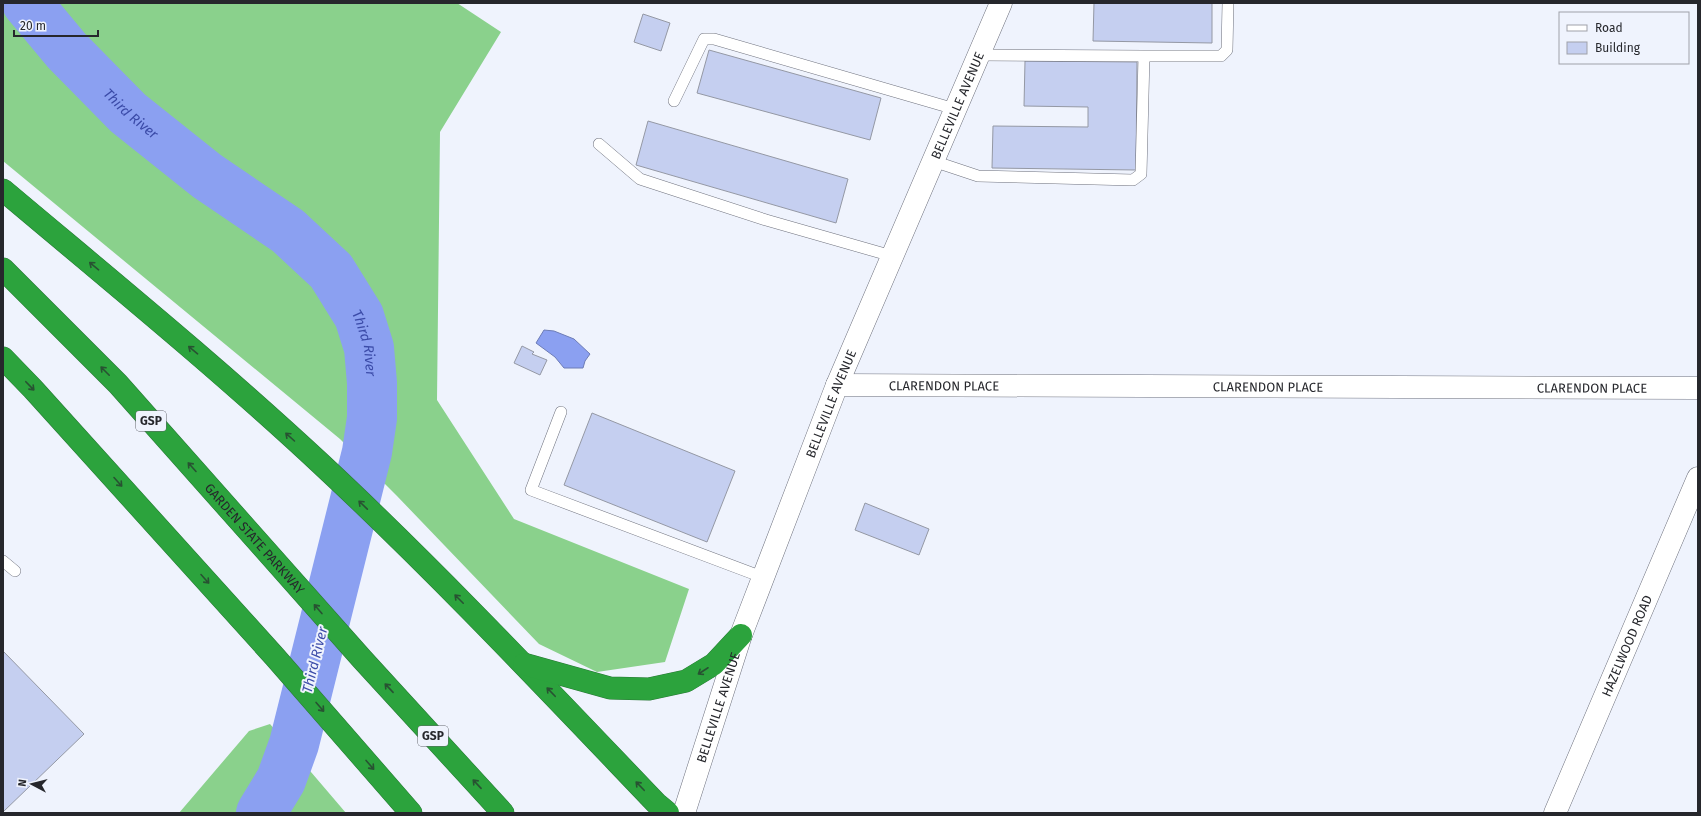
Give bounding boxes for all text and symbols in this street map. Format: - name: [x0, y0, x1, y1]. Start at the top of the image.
- scale bar: [14, 12, 98, 38]
- legend: [1559, 12, 1689, 64]
- text: 20 m: [20, 19, 46, 33]
- text: Road: [1595, 21, 1623, 35]
- text: Building: [1595, 41, 1641, 55]
- street label: BELLEVILLE AVENUE: [927, 49, 987, 161]
- water label: Third River: [100, 85, 162, 143]
- one-way arrow: [88, 262, 99, 271]
- water label: Third River: [349, 306, 380, 377]
- one-way arrow: [188, 346, 198, 355]
- street label: BELLEVILLE AVENUE: [802, 347, 859, 460]
- one-way arrow: [100, 366, 110, 376]
- street label: CLARENDON PLACE: [889, 378, 999, 393]
- street label: CLARENDON PLACE: [1213, 379, 1323, 394]
- street label: CLARENDON PLACE: [1537, 380, 1647, 395]
- one-way arrow: [26, 381, 35, 391]
- road number: GSP: [136, 411, 166, 431]
- one-way arrow: [285, 432, 296, 441]
- one-way arrow: [188, 462, 197, 473]
- one-way arrow: [113, 477, 122, 488]
- street label: GARDEN STATE PARKWAY: [202, 480, 308, 597]
- one-way arrow: [358, 500, 368, 509]
- one-way arrow: [200, 574, 210, 584]
- street label: HAZELWOOD ROAD: [1598, 593, 1655, 699]
- one-way arrow: [454, 595, 464, 604]
- one-way arrow: [313, 603, 322, 614]
- water label: Third River: [299, 625, 332, 695]
- street label: BELLEVILLE AVENUE: [693, 650, 743, 764]
- one-way arrow: [697, 667, 708, 675]
- one-way arrow: [384, 683, 393, 694]
- one-way arrow: [546, 687, 555, 697]
- one-way arrow: [315, 702, 324, 712]
- road number: GSP: [418, 726, 448, 746]
- one-way arrow: [365, 760, 374, 770]
- north arrow: [12, 764, 52, 804]
- text: N: [16, 778, 29, 787]
- one-way arrow: [472, 779, 482, 789]
- one-way arrow: [636, 782, 645, 792]

